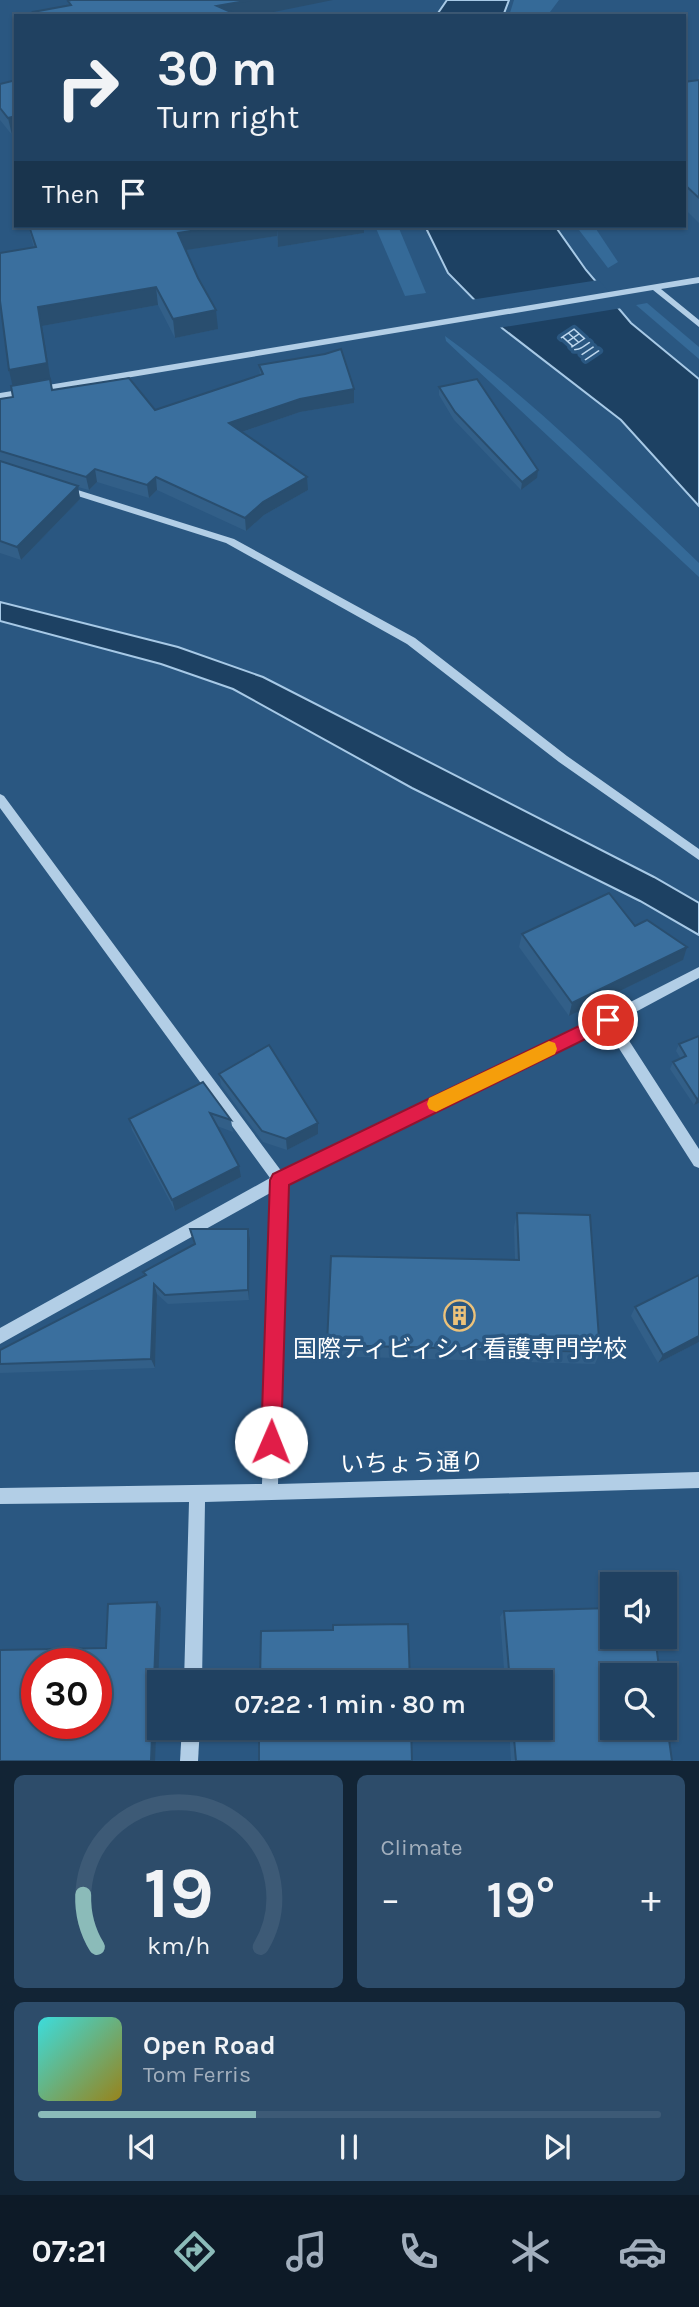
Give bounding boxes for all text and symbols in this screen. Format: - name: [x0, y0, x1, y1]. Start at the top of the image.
- text: 30 m: [157, 40, 277, 97]
- icon: right: [42, 42, 133, 133]
- text: Turn right: [157, 99, 299, 136]
- icon: arrive: [114, 175, 152, 213]
- text: Then: [42, 179, 100, 210]
- water label: 田川: [557, 323, 601, 366]
- pin: [578, 990, 638, 1050]
- icon: arrive: [589, 1001, 627, 1039]
- building icon: 国際ティビィシィ看護専門学校: [443, 1298, 477, 1332]
- place label: 国際ティビィシィ看護専門学校: [293, 1335, 627, 1363]
- position arrow: [234, 1405, 308, 1479]
- street label: いちょう通り: [340, 1448, 484, 1478]
- map controls: [600, 1572, 677, 1740]
- button: sound: [600, 1572, 677, 1649]
- speed limit sign: 30: [21, 1648, 112, 1739]
- button: search: [600, 1663, 677, 1740]
- text: 07:22 · 1 min · 80 m: [234, 1689, 466, 1720]
- text: Climate: [381, 1834, 463, 1861]
- text: 19: [143, 1851, 213, 1936]
- text: 19°: [486, 1869, 555, 1930]
- text: −: [381, 1877, 400, 1922]
- text: +: [641, 1877, 661, 1922]
- text: km/h: [147, 1931, 210, 1960]
- text: Open Road: [143, 2030, 276, 2061]
- text: Tom Ferris: [143, 2061, 251, 2088]
- icon: previous: [123, 2128, 161, 2166]
- icon: pause: [330, 2128, 368, 2166]
- icon: next: [538, 2128, 576, 2166]
- icon: directions: [170, 2227, 219, 2276]
- icon: music: [282, 2227, 331, 2276]
- icon: phone: [394, 2227, 443, 2276]
- icon: climate: [506, 2227, 555, 2276]
- icon: car: [618, 2227, 667, 2276]
- text: 07:21: [32, 2233, 107, 2270]

